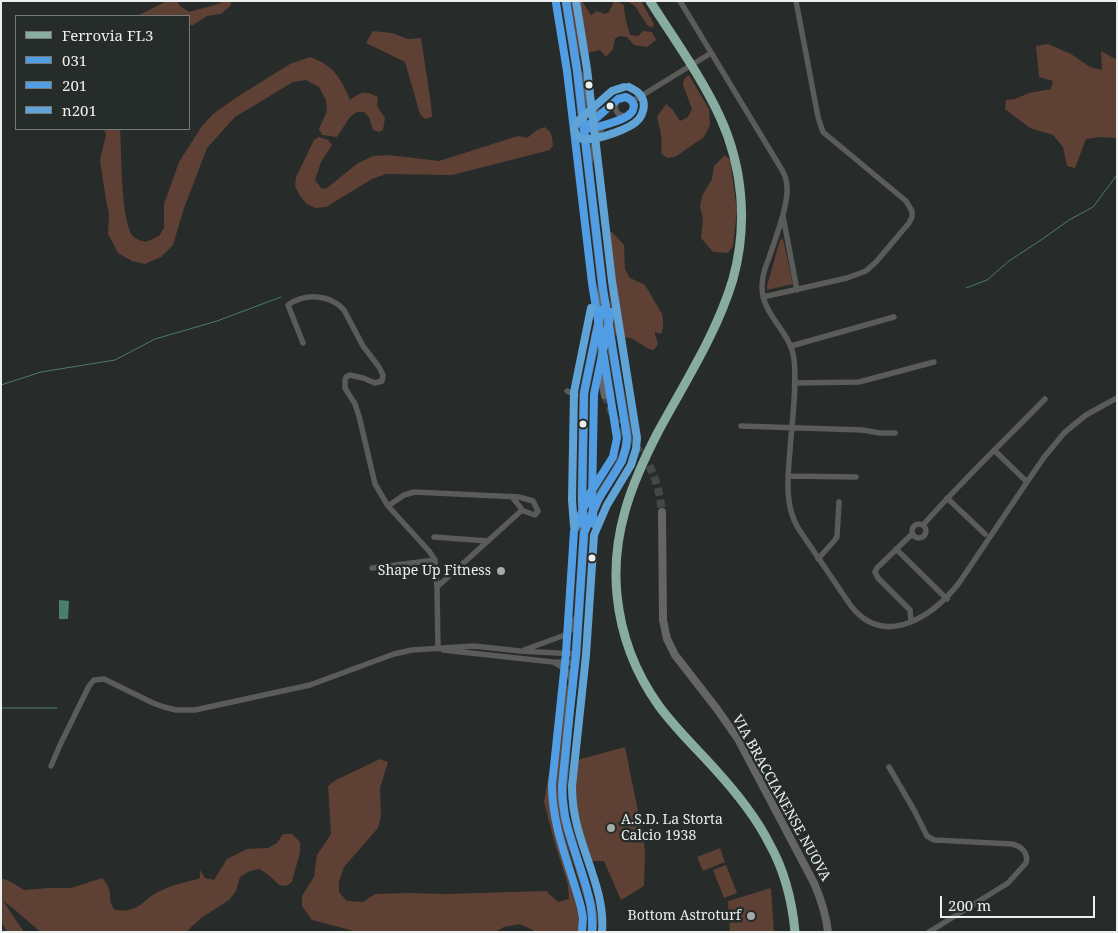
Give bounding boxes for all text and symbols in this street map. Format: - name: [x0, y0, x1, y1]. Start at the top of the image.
- legend: [15, 15, 190, 130]
- text: Ferrovia FL3: [62, 25, 153, 45]
- text: 031: [62, 50, 87, 70]
- text: 201: [62, 75, 87, 95]
- unlabelled marker: [584, 80, 594, 90]
- text: n201: [62, 100, 97, 120]
- unlabelled marker: [605, 101, 615, 111]
- unlabelled marker: [578, 419, 588, 429]
- unlabelled marker: [587, 553, 597, 563]
- place label: Shape Up Fitness: [378, 563, 491, 579]
- marker: Shape Up Fitness: [495, 565, 507, 577]
- street label: VIA BRACCIANENSE NUOVA: [728, 712, 834, 884]
- place label: A.S.D. La Storta Calcio 1938: [621, 812, 723, 844]
- marker: A.S.D. La Storta Calcio 1938: [605, 822, 617, 834]
- scale bar: [943, 886, 1098, 918]
- text: 200 m: [948, 895, 991, 915]
- place label: Bottom Astroturf: [628, 908, 741, 924]
- marker: Bottom Astroturf: [745, 910, 757, 922]

